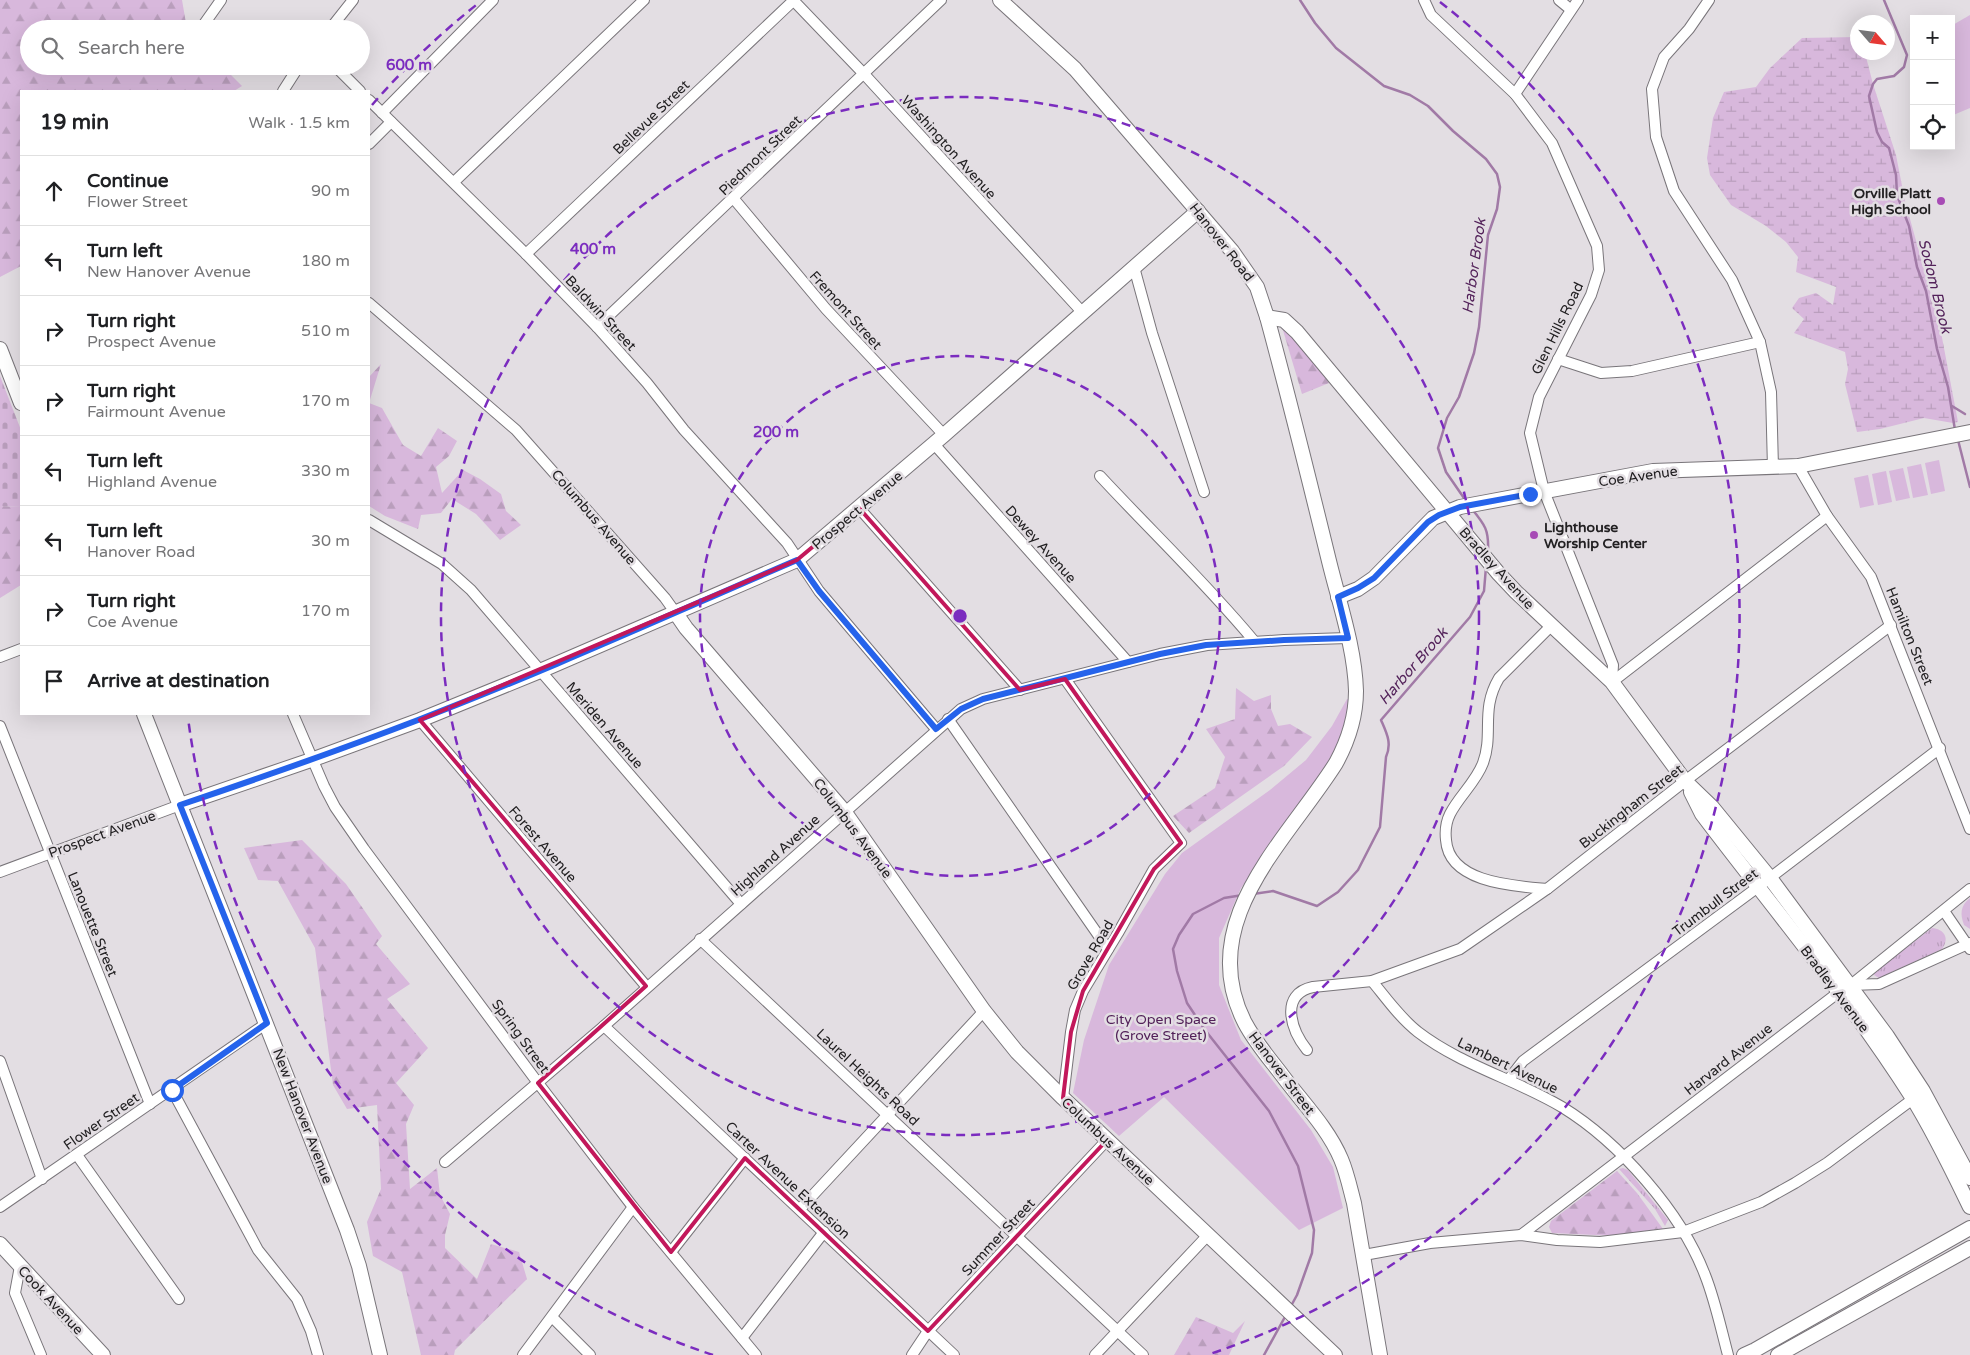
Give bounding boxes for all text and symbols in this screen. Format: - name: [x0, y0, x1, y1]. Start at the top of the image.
- north arrow: [1850, 15, 1895, 60]
- map controls: [1910, 15, 1955, 150]
- button: +: [1910, 15, 1955, 60]
- search box: [20, 20, 370, 75]
- icon: search: [38, 34, 66, 62]
- text: Search here: [78, 37, 185, 59]
- text: 600 m: [386, 56, 432, 74]
- button: −: [1910, 60, 1955, 105]
- street label: Bellevue Street: [610, 76, 694, 158]
- street label: Washington Avenue: [898, 92, 1000, 203]
- button: locate: [1910, 105, 1955, 150]
- text: 19 min: [40, 110, 109, 135]
- street label: Piedmont Street: [716, 111, 806, 199]
- text: Walk · 1.5 km: [248, 113, 350, 133]
- text: Continue: [87, 170, 169, 192]
- icon: ahead: [40, 177, 68, 205]
- text: 90 m: [311, 181, 350, 201]
- place label: Orville Platt High School: [1851, 185, 1932, 218]
- text: Flower Street: [87, 192, 188, 212]
- marker: Orville Platt High School: [1935, 195, 1947, 207]
- street label: Hanover Road: [1186, 200, 1257, 285]
- water label: Harbor Brook: [1458, 215, 1490, 315]
- water label: Sodom Brook: [1915, 237, 1956, 337]
- text: Turn left: [87, 240, 163, 262]
- text: 400 m: [570, 240, 616, 258]
- icon: left: [40, 247, 68, 275]
- text: 180 m: [301, 251, 350, 271]
- text: New Hanover Avenue: [87, 262, 251, 282]
- street label: Fremont Street: [806, 268, 886, 354]
- street label: Baldwin Street: [561, 272, 640, 355]
- street label: Glen Hills Road: [1528, 279, 1587, 377]
- text: Turn right: [87, 310, 175, 332]
- icon: right: [40, 317, 68, 345]
- text: 510 m: [301, 321, 350, 341]
- text: Prospect Avenue: [87, 332, 216, 352]
- text: Turn right: [87, 380, 175, 402]
- icon: right: [40, 387, 68, 415]
- text: 170 m: [301, 391, 350, 411]
- text: Fairmount Avenue: [87, 402, 226, 422]
- text: 200 m: [753, 423, 799, 441]
- text: Turn left: [87, 450, 163, 472]
- icon: left: [40, 457, 68, 485]
- text: 330 m: [301, 461, 350, 481]
- street label: Coe Avenue: [1597, 463, 1679, 490]
- street label: Columbus Avenue: [548, 466, 640, 569]
- street label: Prospect Avenue: [809, 468, 906, 553]
- text: Highland Avenue: [87, 472, 217, 492]
- route end: [1519, 483, 1542, 506]
- street label: Dewey Avenue: [1001, 502, 1080, 587]
- place label: Lighthouse Worship Center: [1544, 519, 1648, 552]
- text: Turn left: [87, 520, 163, 542]
- street label: Bradley Avenue: [1455, 524, 1538, 613]
- icon: left: [40, 527, 68, 555]
- marker: Lighthouse Worship Center: [1528, 529, 1540, 541]
- text: 30 m: [311, 531, 350, 551]
- text: Hanover Road: [87, 542, 195, 562]
- street label: Hamilton Street: [1882, 585, 1937, 688]
- text: Turn right: [87, 590, 175, 612]
- icon: right: [40, 597, 68, 625]
- text: 170 m: [301, 601, 350, 621]
- centre of rings: [951, 607, 969, 625]
- text: Coe Avenue: [87, 612, 178, 632]
- water label: Harbor Brook: [1375, 623, 1452, 708]
- icon: arrive: [40, 667, 68, 695]
- text: Arrive at destination: [87, 670, 270, 692]
- street label: Meriden Avenue: [562, 679, 647, 772]
- street label: Buckingham Street: [1576, 760, 1687, 852]
- street label: Columbus Avenue: [809, 775, 896, 882]
- street label: Forest Avenue: [505, 803, 580, 886]
- street label: Prospect Avenue: [46, 807, 158, 862]
- street label: Highland Avenue: [727, 811, 823, 900]
- street label: Trumbull Street: [1669, 864, 1762, 940]
- street label: Lanouette Street: [64, 869, 122, 980]
- street label: Grove Road: [1064, 917, 1117, 993]
- street label: Bradley Avenue: [1796, 943, 1873, 1036]
- street label: Spring Street: [488, 996, 553, 1077]
- park label: City Open Space (Grove Street): [1106, 1011, 1216, 1044]
- street label: Harvard Avenue: [1681, 1020, 1776, 1099]
- street label: Laurel Heights Road: [813, 1025, 923, 1129]
- street label: Hanover Street: [1245, 1028, 1319, 1119]
- street label: Lambert Avenue: [1455, 1034, 1561, 1097]
- street label: New Hanover Avenue: [269, 1046, 336, 1186]
- route start: [161, 1079, 184, 1102]
- street label: Flower Street: [60, 1089, 143, 1154]
- street label: Columbus Avenue: [1058, 1094, 1158, 1189]
- street label: Carter Avenue Extension: [722, 1118, 854, 1243]
- street label: Summer Street: [958, 1195, 1039, 1280]
- street label: Cook Avenue: [14, 1262, 87, 1338]

